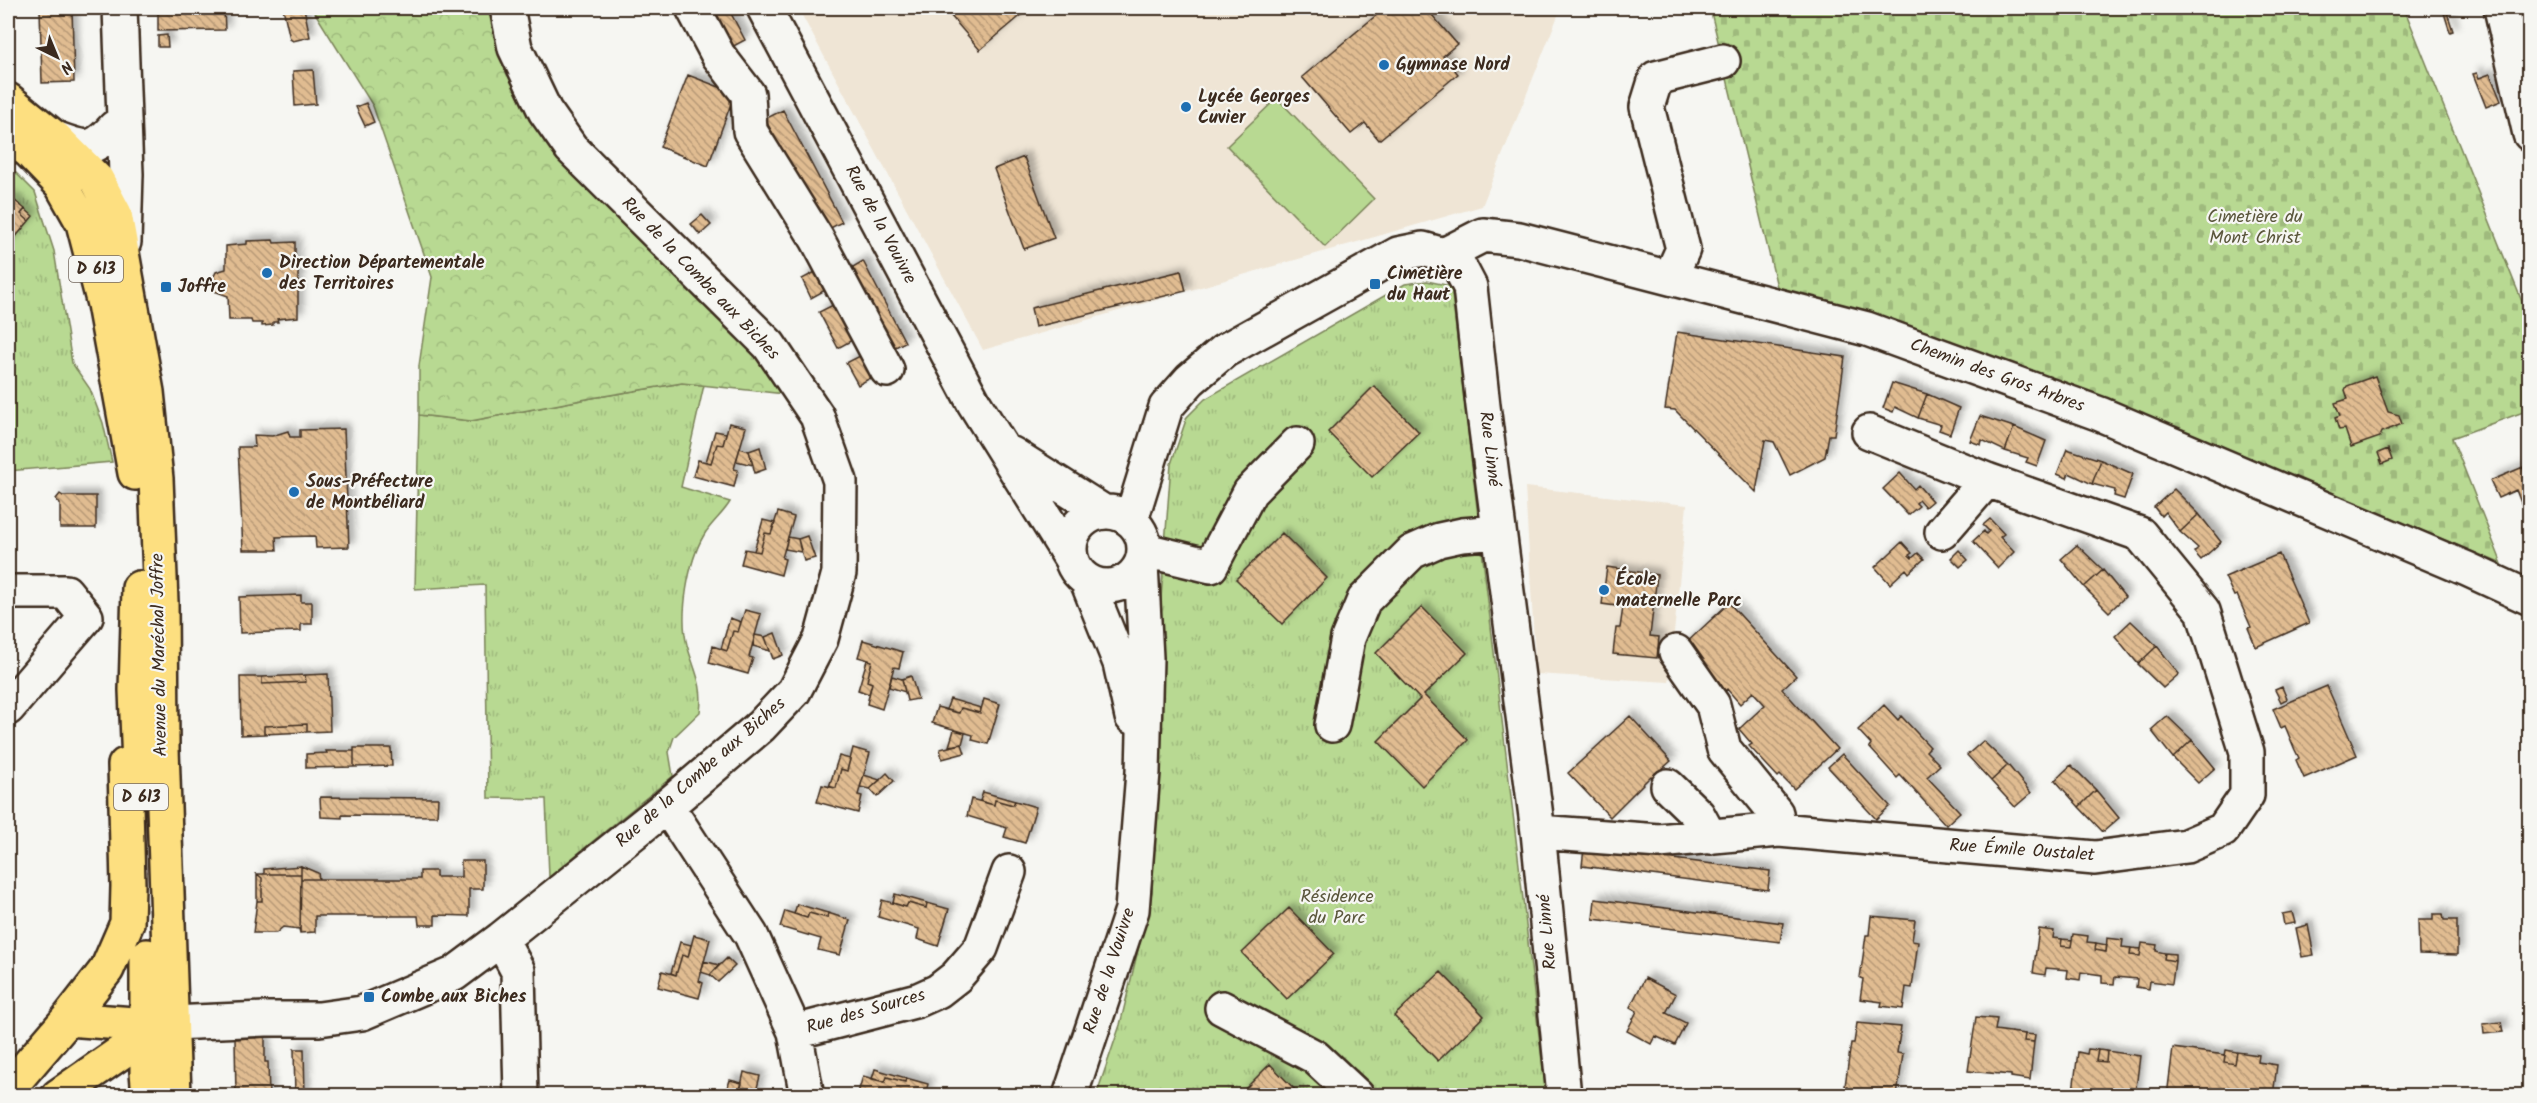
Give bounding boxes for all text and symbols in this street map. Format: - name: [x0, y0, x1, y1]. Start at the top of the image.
- north arrow: [27, 27, 87, 87]
- place label: Gymnase Nord: [1396, 51, 1510, 80]
- text: N: [54, 54, 78, 79]
- marker: Gymnase Nord: [1377, 58, 1391, 72]
- place label: Lycée Georges Cuvier: [1198, 83, 1311, 133]
- marker: Lycée Georges Cuvier: [1179, 100, 1193, 114]
- street label: Rue de la Vouivre: [836, 160, 924, 290]
- street label: Rue de la Combe aux Biches: [614, 190, 786, 368]
- park label: Cimetière du Mont Christ: [2207, 203, 2303, 253]
- place label: Direction Départementale des Territoires: [279, 249, 485, 299]
- road number: D 613: [69, 256, 123, 282]
- place label: Cimetière du Haut: [1387, 260, 1463, 310]
- marker: Direction Départementale des Territoires: [260, 266, 274, 280]
- place label: Joffre: [178, 273, 226, 302]
- marker: Cimetière du Haut: [1368, 277, 1382, 291]
- marker: Joffre: [159, 280, 173, 294]
- street label: Chemin des Gros Arbres: [1906, 331, 2089, 421]
- street label: Rue Linné: [1470, 410, 1508, 489]
- place label: Sous-Préfecture de Montbéliard: [306, 468, 433, 518]
- marker: Sous-Préfecture de Montbéliard: [287, 485, 301, 499]
- street label: Avenue du Maréchal Joffre: [144, 553, 176, 757]
- place label: École maternelle Parc: [1616, 566, 1742, 616]
- marker: École maternelle Parc: [1597, 583, 1611, 597]
- street label: Rue de la Combe aux Biches: [609, 690, 793, 855]
- road number: D 613: [114, 784, 168, 810]
- street label: Rue Émile Oustalet: [1948, 831, 2097, 871]
- park label: Résidence du Parc: [1300, 883, 1374, 933]
- street label: Rue Linné: [1530, 892, 1566, 971]
- street label: Rue de la Vouivre: [1076, 904, 1144, 1038]
- street label: Rue des Sources: [803, 981, 929, 1043]
- place label: Combe aux Biches: [381, 983, 527, 1012]
- marker: Combe aux Biches: [362, 990, 376, 1004]

